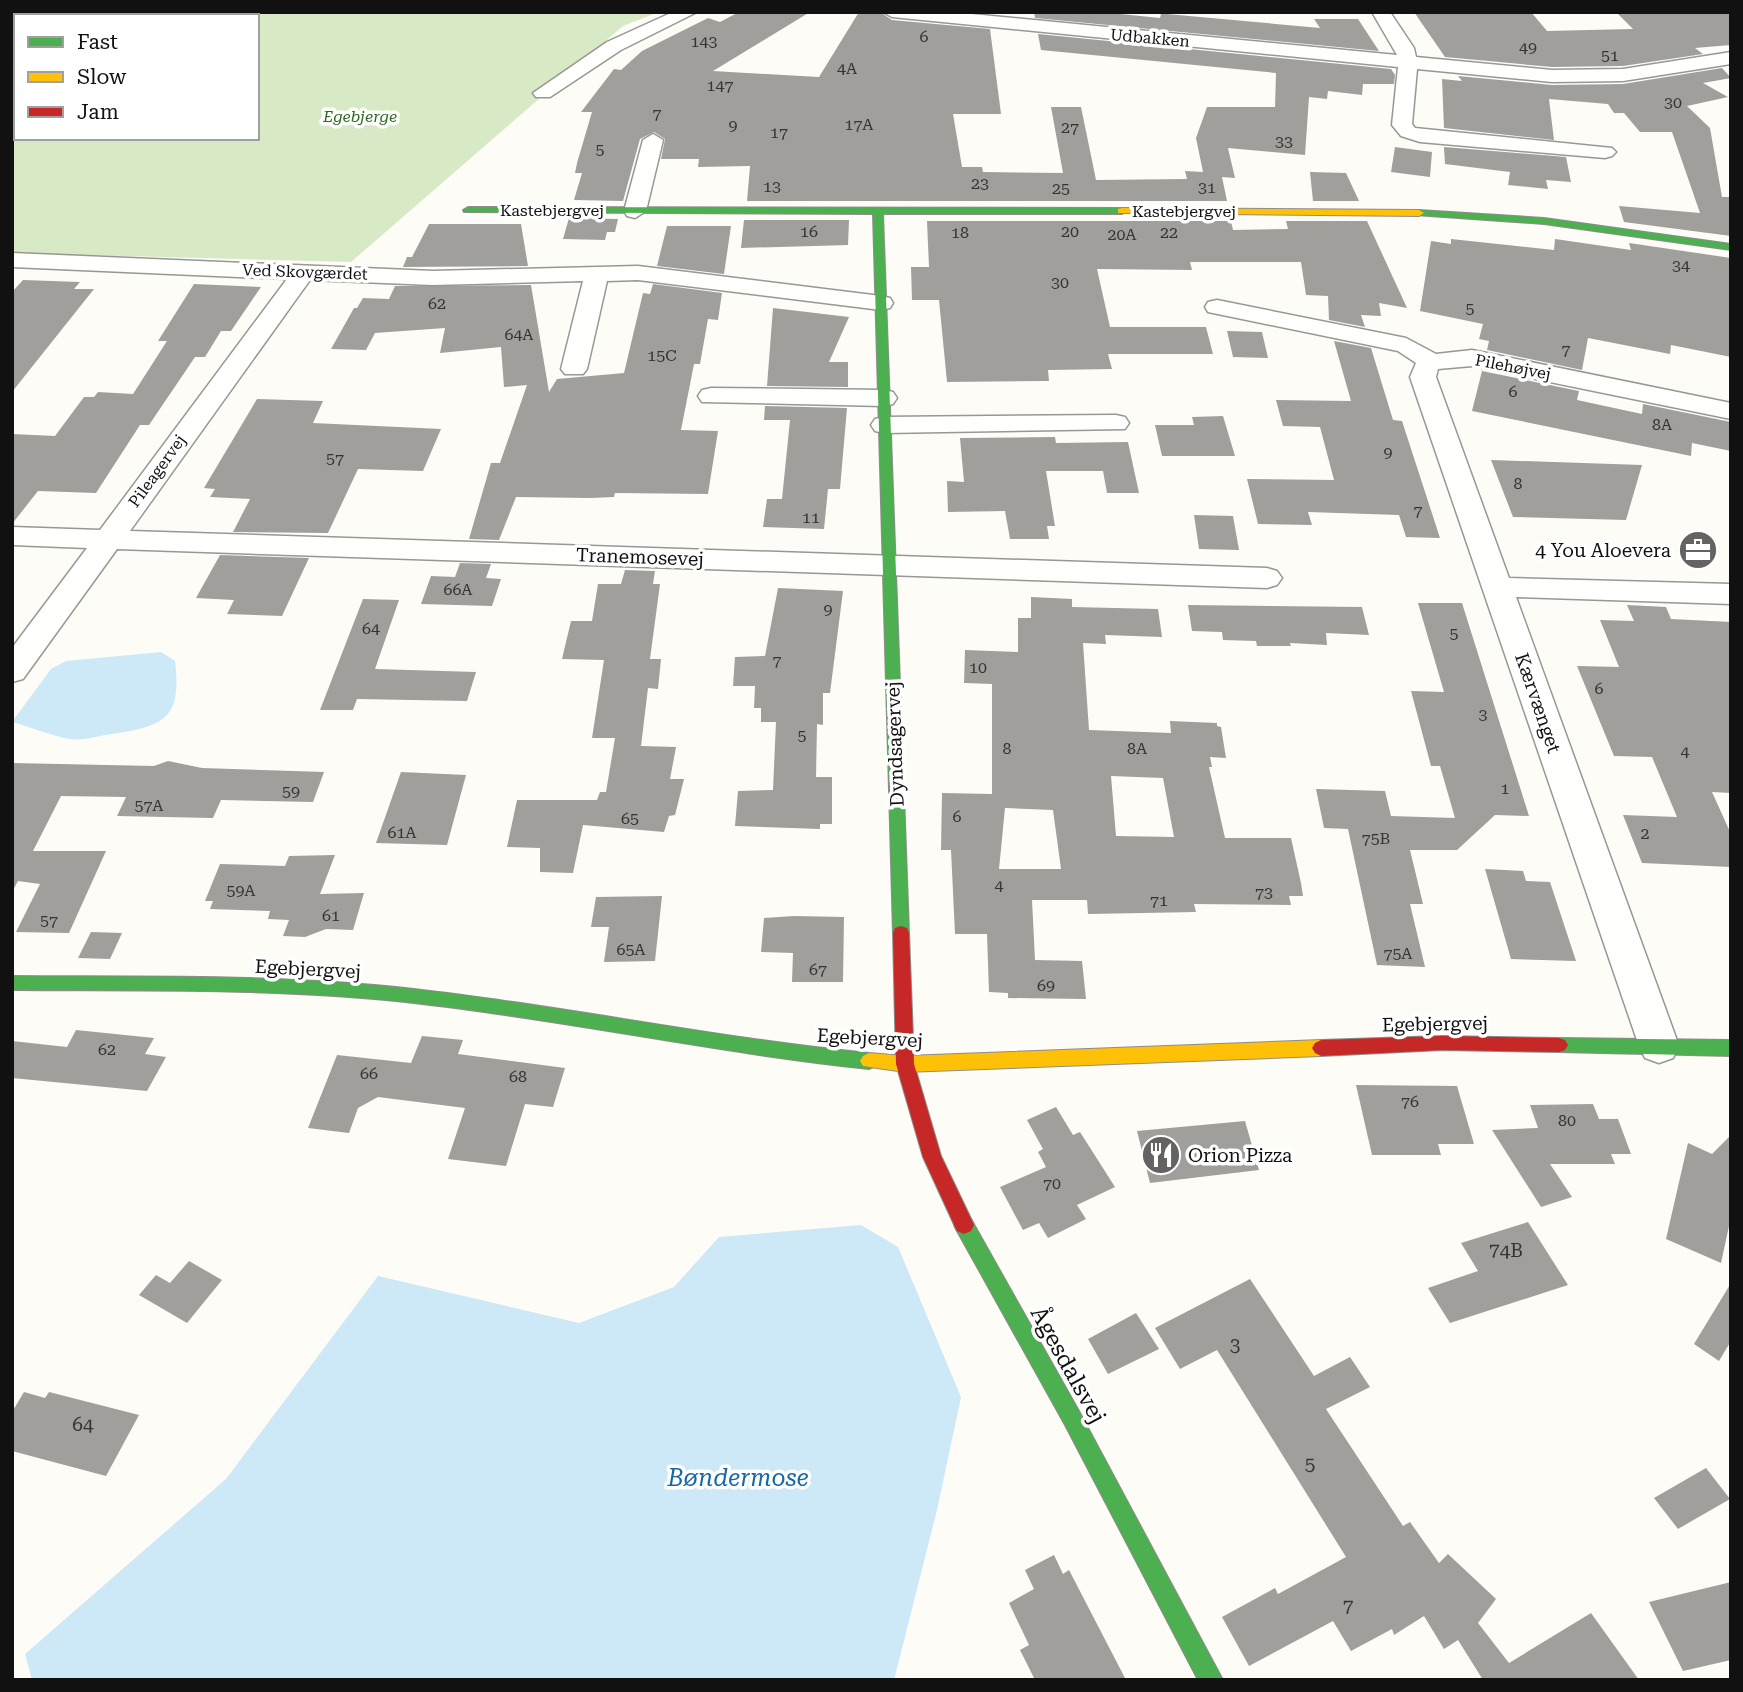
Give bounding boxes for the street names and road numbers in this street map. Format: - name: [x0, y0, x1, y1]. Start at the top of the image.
- street label: Udbakken: [1109, 25, 1191, 51]
- street label: Kastebjergvej: [500, 201, 604, 220]
- street label: Kastebjergvej: [1132, 202, 1236, 221]
- street label: Ved Skovgærdet: [242, 260, 368, 284]
- street label: Pilehøjvej: [1473, 350, 1553, 384]
- street label: Pileagervej: [124, 431, 190, 511]
- street label: Tranemosevej: [576, 543, 704, 571]
- street label: Kærvænget: [1510, 650, 1566, 756]
- street label: Dyndsagervej: [881, 681, 909, 807]
- street label: Egebjergvej: [254, 955, 362, 983]
- street label: Egebjergvej: [1382, 1012, 1488, 1036]
- street label: Egebjergvej: [816, 1024, 924, 1052]
- street label: Ågesdalsvej: [1025, 1301, 1112, 1428]

